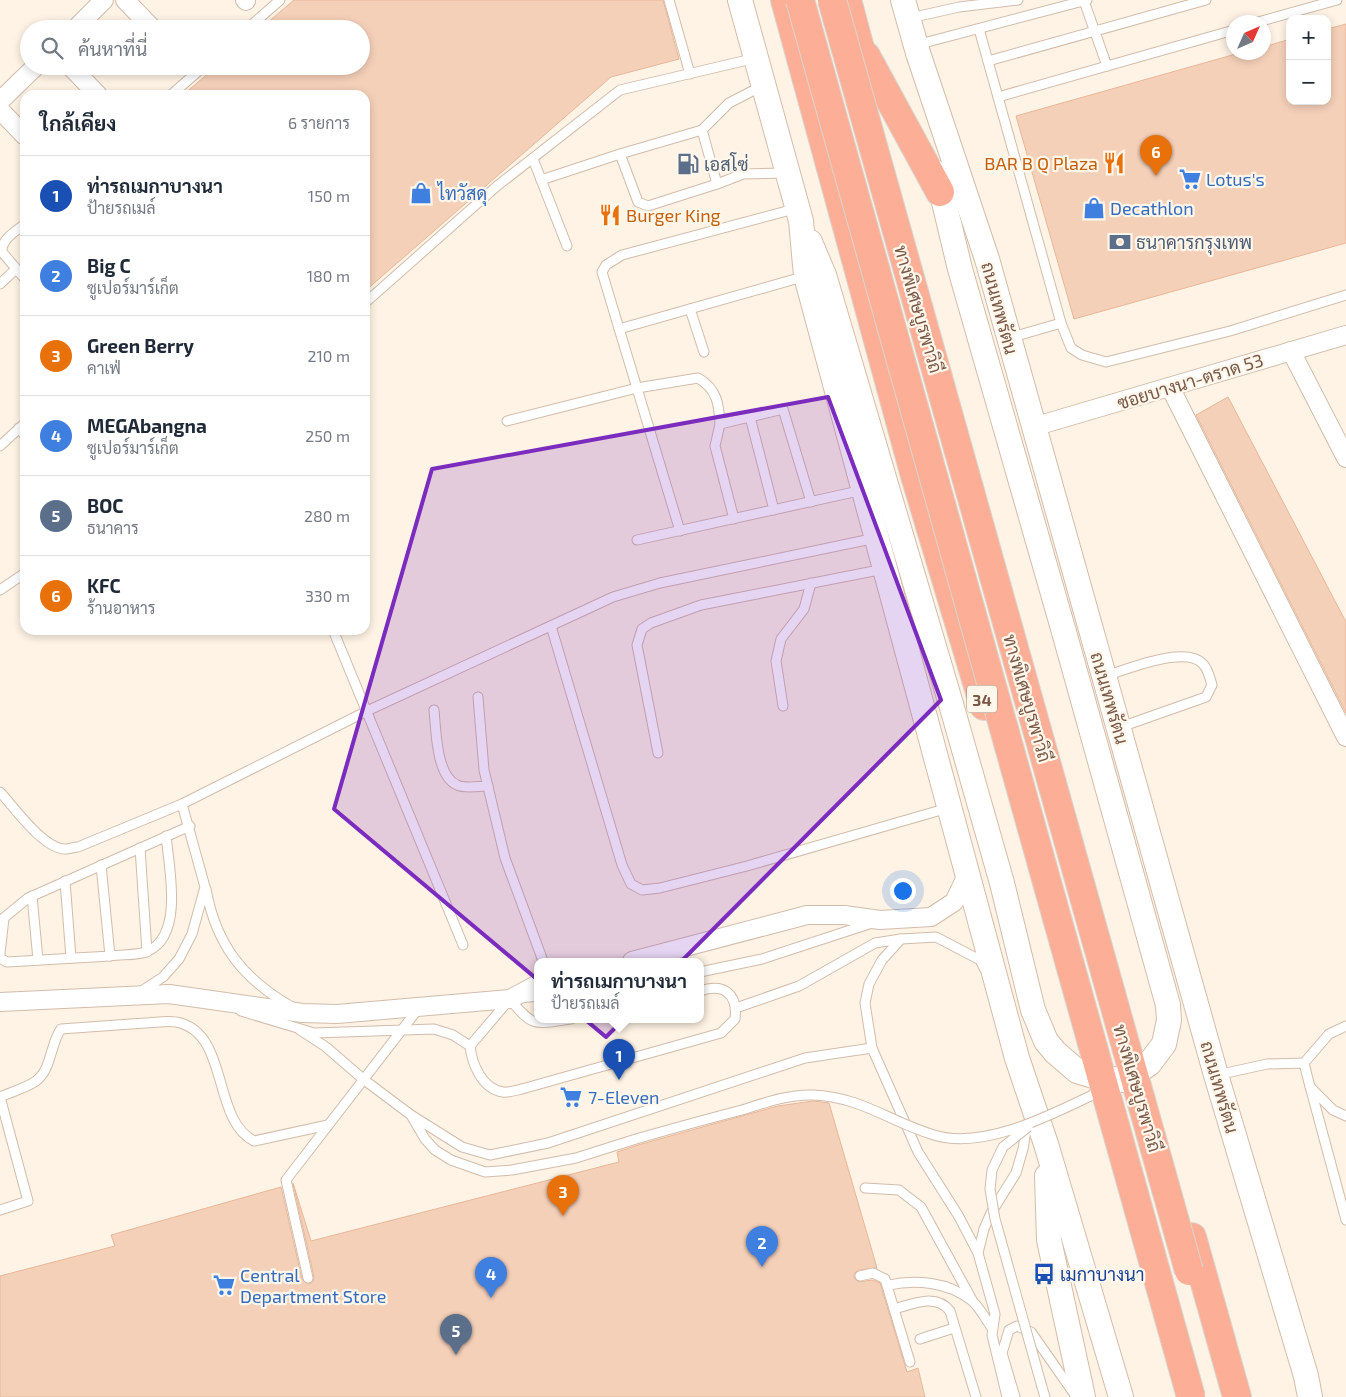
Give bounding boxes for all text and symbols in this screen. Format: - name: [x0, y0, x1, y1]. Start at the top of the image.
- north arrow: [1226, 15, 1271, 60]
- map controls: [1286, 15, 1331, 105]
- button: +: [1286, 15, 1331, 60]
- search box: [20, 20, 370, 75]
- icon: search: [38, 34, 66, 62]
- text: ค้นหาที่นี่: [78, 37, 147, 60]
- button: −: [1286, 60, 1331, 105]
- text: ใกล้เคียง: [40, 110, 116, 135]
- text: 6 รายการ: [288, 113, 350, 132]
- pin: 6: [1140, 135, 1172, 176]
- restaurant icon: BAR B Q Plaza: [1101, 150, 1127, 176]
- fuel station icon: เอสโซ่: [675, 151, 701, 177]
- place label: เอสโซ่: [704, 152, 749, 175]
- place label: BAR B Q Plaza: [984, 152, 1098, 174]
- supermarket icon: Lotus's: [1177, 166, 1203, 192]
- place label: Lotus's: [1206, 168, 1265, 190]
- text: ท่ารถเมกาบางนา: [87, 174, 223, 197]
- shop icon: ไทวัสดุ: [408, 180, 434, 206]
- place label: ไทวัสดุ: [436, 181, 487, 206]
- text: 1: [53, 186, 59, 205]
- text: 150 m: [308, 186, 350, 205]
- shop icon: Decathlon: [1081, 195, 1107, 221]
- place label: Decathlon: [1110, 197, 1194, 219]
- text: ป้ายรถเมล์: [87, 198, 156, 217]
- restaurant icon: Burger King: [597, 202, 623, 228]
- place label: Burger King: [626, 204, 721, 226]
- bank icon: ธนาคารกรุงเทพ: [1107, 229, 1133, 255]
- place label: ธนาคารกรุงเทพ: [1136, 231, 1252, 255]
- street label: ทางพิเศษบูรพาวิถี: [887, 242, 949, 376]
- text: Big C: [87, 254, 131, 277]
- street label: ถนนเทพรัตน: [977, 259, 1023, 357]
- text: 2: [51, 266, 61, 285]
- text: 180 m: [307, 266, 350, 285]
- text: ซูเปอร์มาร์เก็ต: [87, 278, 179, 297]
- text: Green Berry: [87, 334, 194, 357]
- text: 3: [51, 346, 61, 365]
- text: 210 m: [307, 346, 350, 365]
- street label: ซอยบางนา-ตราด 53: [1114, 348, 1266, 414]
- text: คาเฟ่: [87, 358, 121, 377]
- text: MEGAbangna: [87, 414, 207, 437]
- text: 4: [51, 426, 61, 445]
- text: 250 m: [305, 426, 350, 445]
- text: ซูเปอร์มาร์เก็ต: [87, 438, 179, 457]
- text: BOC: [87, 494, 123, 517]
- text: 5: [52, 506, 60, 525]
- text: 280 m: [304, 506, 350, 525]
- text: ธนาคาร: [87, 518, 139, 537]
- text: KFC: [87, 574, 121, 597]
- text: 6: [51, 586, 61, 605]
- text: 330 m: [305, 586, 350, 605]
- text: ร้านอาหาร: [87, 598, 156, 617]
- street label: ทางพิเศษบูรพาวิถี: [996, 631, 1058, 765]
- street label: ถนนเทพรัตน: [1086, 649, 1134, 747]
- road number: 34: [967, 686, 997, 712]
- your location: [890, 878, 916, 904]
- popup: [534, 958, 704, 1023]
- text: ท่ารถเมกาบางนา: [551, 969, 687, 992]
- text: ป้ายรถเมล์: [551, 993, 620, 1012]
- street label: ทางพิเศษบูรพาวิถี: [1106, 1021, 1168, 1155]
- street label: ถนนเทพรัตน: [1196, 1038, 1244, 1136]
- pin: 1: [603, 1039, 635, 1080]
- supermarket icon: 7-Eleven: [558, 1084, 584, 1110]
- place label: 7-Eleven: [588, 1086, 660, 1108]
- pin: 3: [547, 1175, 579, 1216]
- pin: 2: [746, 1226, 778, 1267]
- pin: 4: [475, 1257, 507, 1298]
- bus stop icon: เมกาบางนา: [1031, 1261, 1057, 1287]
- place label: เมกาบางนา: [1060, 1263, 1144, 1285]
- place label: Central Department Store: [240, 1264, 387, 1307]
- supermarket icon: Central Department Store: [211, 1272, 237, 1298]
- pin: 5: [440, 1314, 472, 1355]

